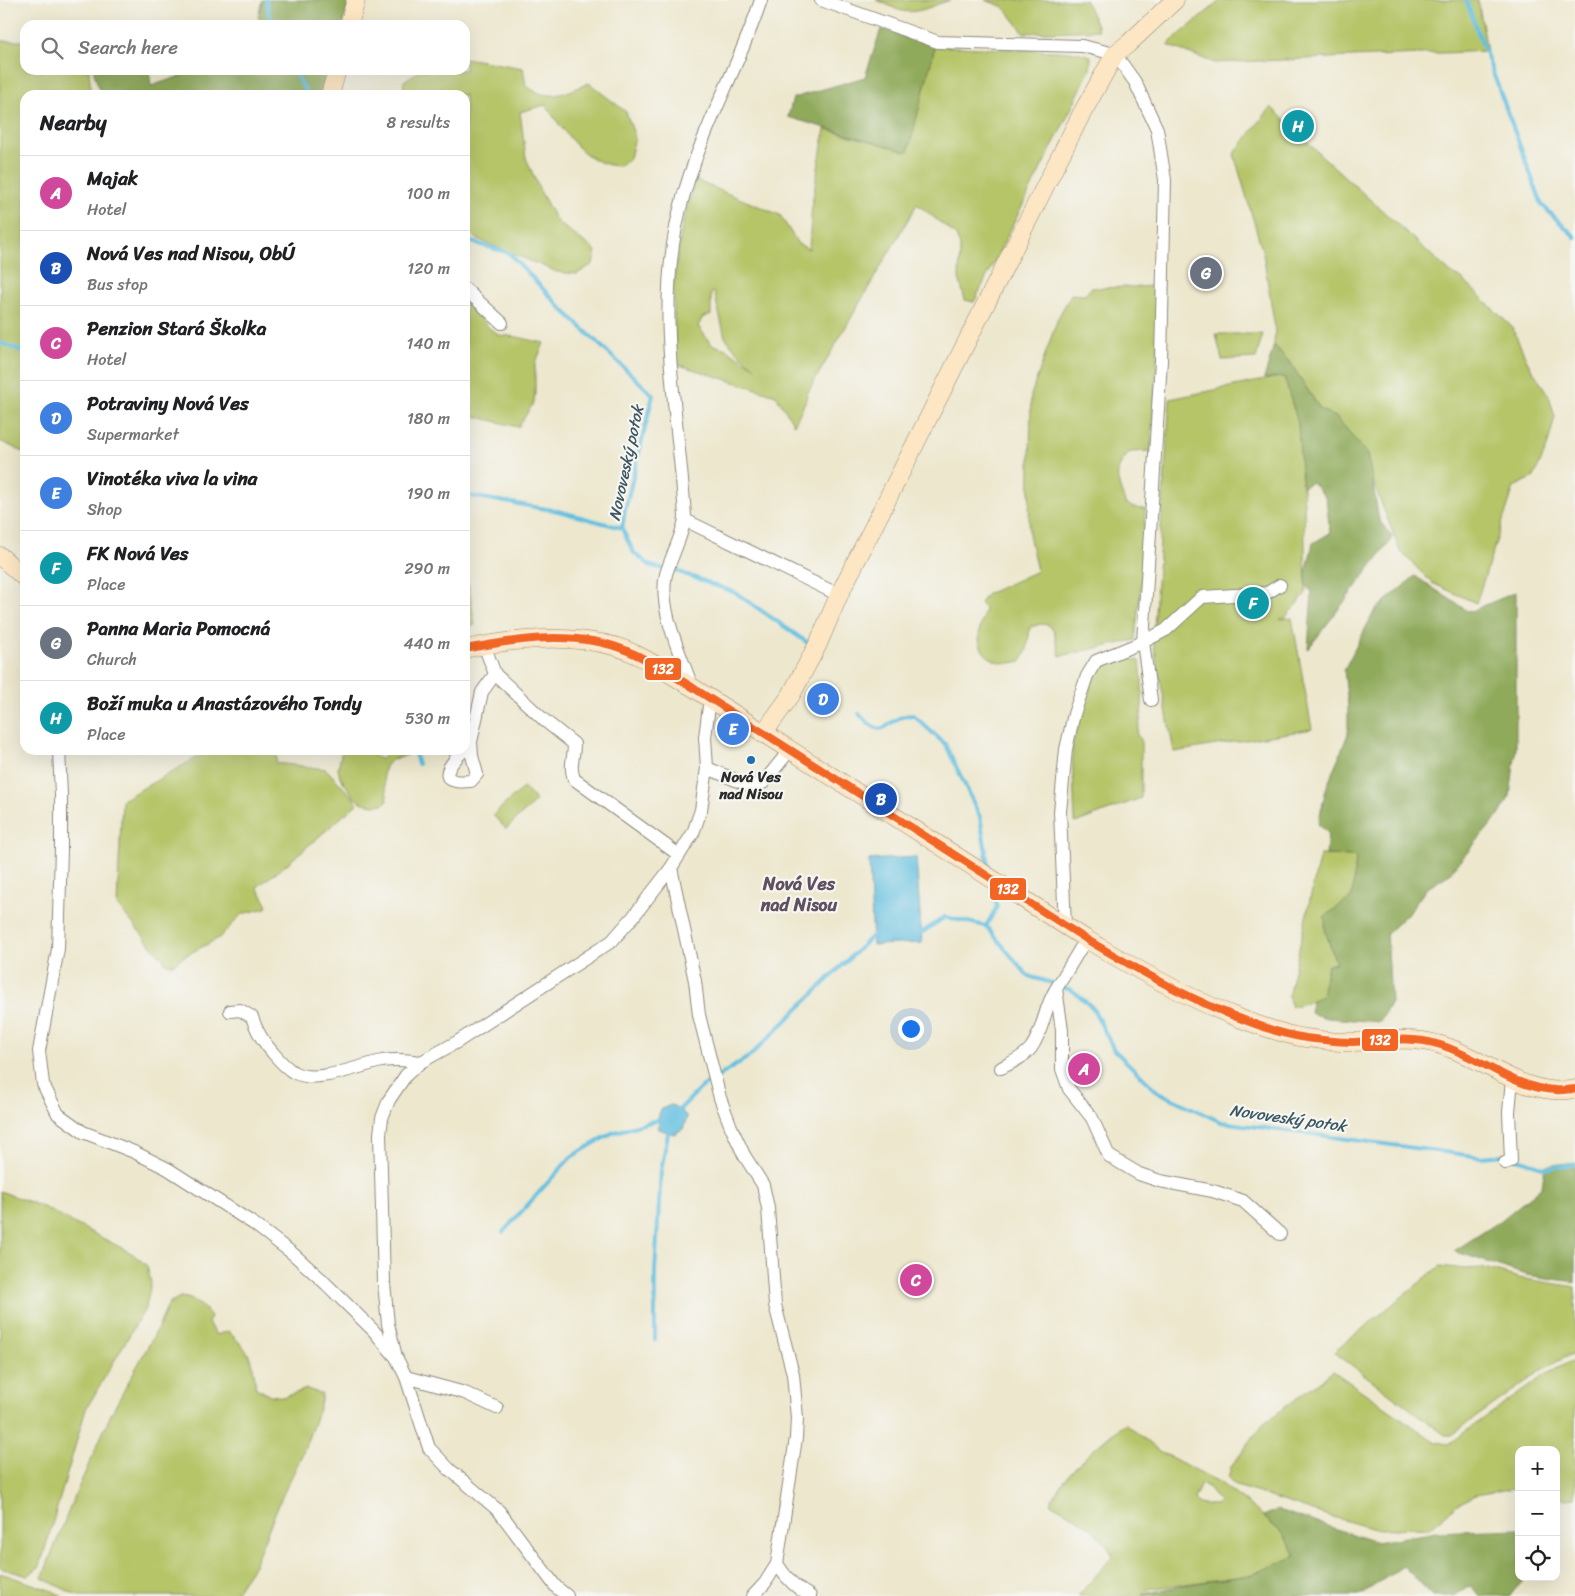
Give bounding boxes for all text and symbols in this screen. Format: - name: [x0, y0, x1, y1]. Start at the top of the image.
- search box: [20, 20, 470, 75]
- text: Search here: [78, 31, 178, 64]
- icon: search: [38, 34, 66, 62]
- text: Nearby: [40, 104, 106, 142]
- pin: H: [1282, 107, 1314, 145]
- text: 8 results: [387, 108, 450, 137]
- text: Majak: [87, 162, 138, 195]
- text: A: [51, 179, 61, 208]
- text: 100 m: [406, 179, 450, 208]
- text: Hotel: [87, 195, 126, 224]
- text: Nová Ves nad Nisou, ObÚ: [87, 237, 295, 270]
- text: B: [51, 254, 61, 283]
- text: 120 m: [407, 254, 450, 283]
- pin: G: [1190, 254, 1222, 292]
- text: Bus stop: [87, 270, 148, 299]
- text: Penzion Stará Školka: [87, 312, 266, 345]
- text: C: [51, 329, 61, 358]
- text: 140 m: [407, 329, 450, 358]
- text: Hotel: [87, 345, 126, 374]
- text: Potraviny Nová Ves: [87, 387, 249, 420]
- water label: Novoveský potok: [600, 400, 653, 523]
- text: D: [51, 404, 61, 433]
- text: 180 m: [407, 404, 450, 433]
- text: Supermarket: [87, 420, 179, 449]
- text: Vinotéka viva la vina: [87, 462, 257, 495]
- text: E: [52, 479, 60, 508]
- text: 190 m: [407, 479, 450, 508]
- text: Shop: [87, 495, 122, 524]
- text: FK Nová Ves: [87, 537, 188, 570]
- text: F: [52, 554, 60, 583]
- text: 290 m: [404, 554, 450, 583]
- text: Place: [87, 570, 126, 599]
- pin: F: [1237, 584, 1269, 622]
- text: Panna Maria Pomocná: [87, 612, 270, 645]
- text: G: [51, 629, 61, 658]
- text: 440 m: [403, 629, 450, 658]
- text: Church: [87, 645, 137, 674]
- line badge: 132: [644, 657, 682, 681]
- text: 132: [652, 657, 675, 682]
- pin: D: [807, 680, 839, 718]
- text: Boží muka u Anastázového Tondy: [87, 687, 362, 720]
- text: H: [50, 704, 62, 733]
- text: 530 m: [405, 704, 450, 733]
- pin: E: [717, 710, 749, 748]
- text: Place: [87, 720, 126, 749]
- marker: Nová Ves nad Nisou: [745, 754, 757, 766]
- place label: Nová Ves nad Nisou: [718, 764, 784, 807]
- pin: B: [865, 780, 897, 818]
- district label: Nová Ves nad Nisou: [760, 868, 837, 921]
- line badge: 132: [989, 877, 1027, 901]
- text: 132: [997, 877, 1020, 902]
- your location: [898, 1016, 924, 1042]
- line badge: 132: [1361, 1028, 1399, 1052]
- text: 132: [1369, 1028, 1392, 1053]
- pin: A: [1068, 1050, 1100, 1088]
- water label: Novoveský potok: [1228, 1095, 1350, 1141]
- pin: C: [900, 1261, 932, 1299]
- map controls: [1515, 1446, 1560, 1581]
- button: +: [1515, 1446, 1560, 1491]
- button: −: [1515, 1491, 1560, 1536]
- button: locate: [1515, 1536, 1560, 1581]

